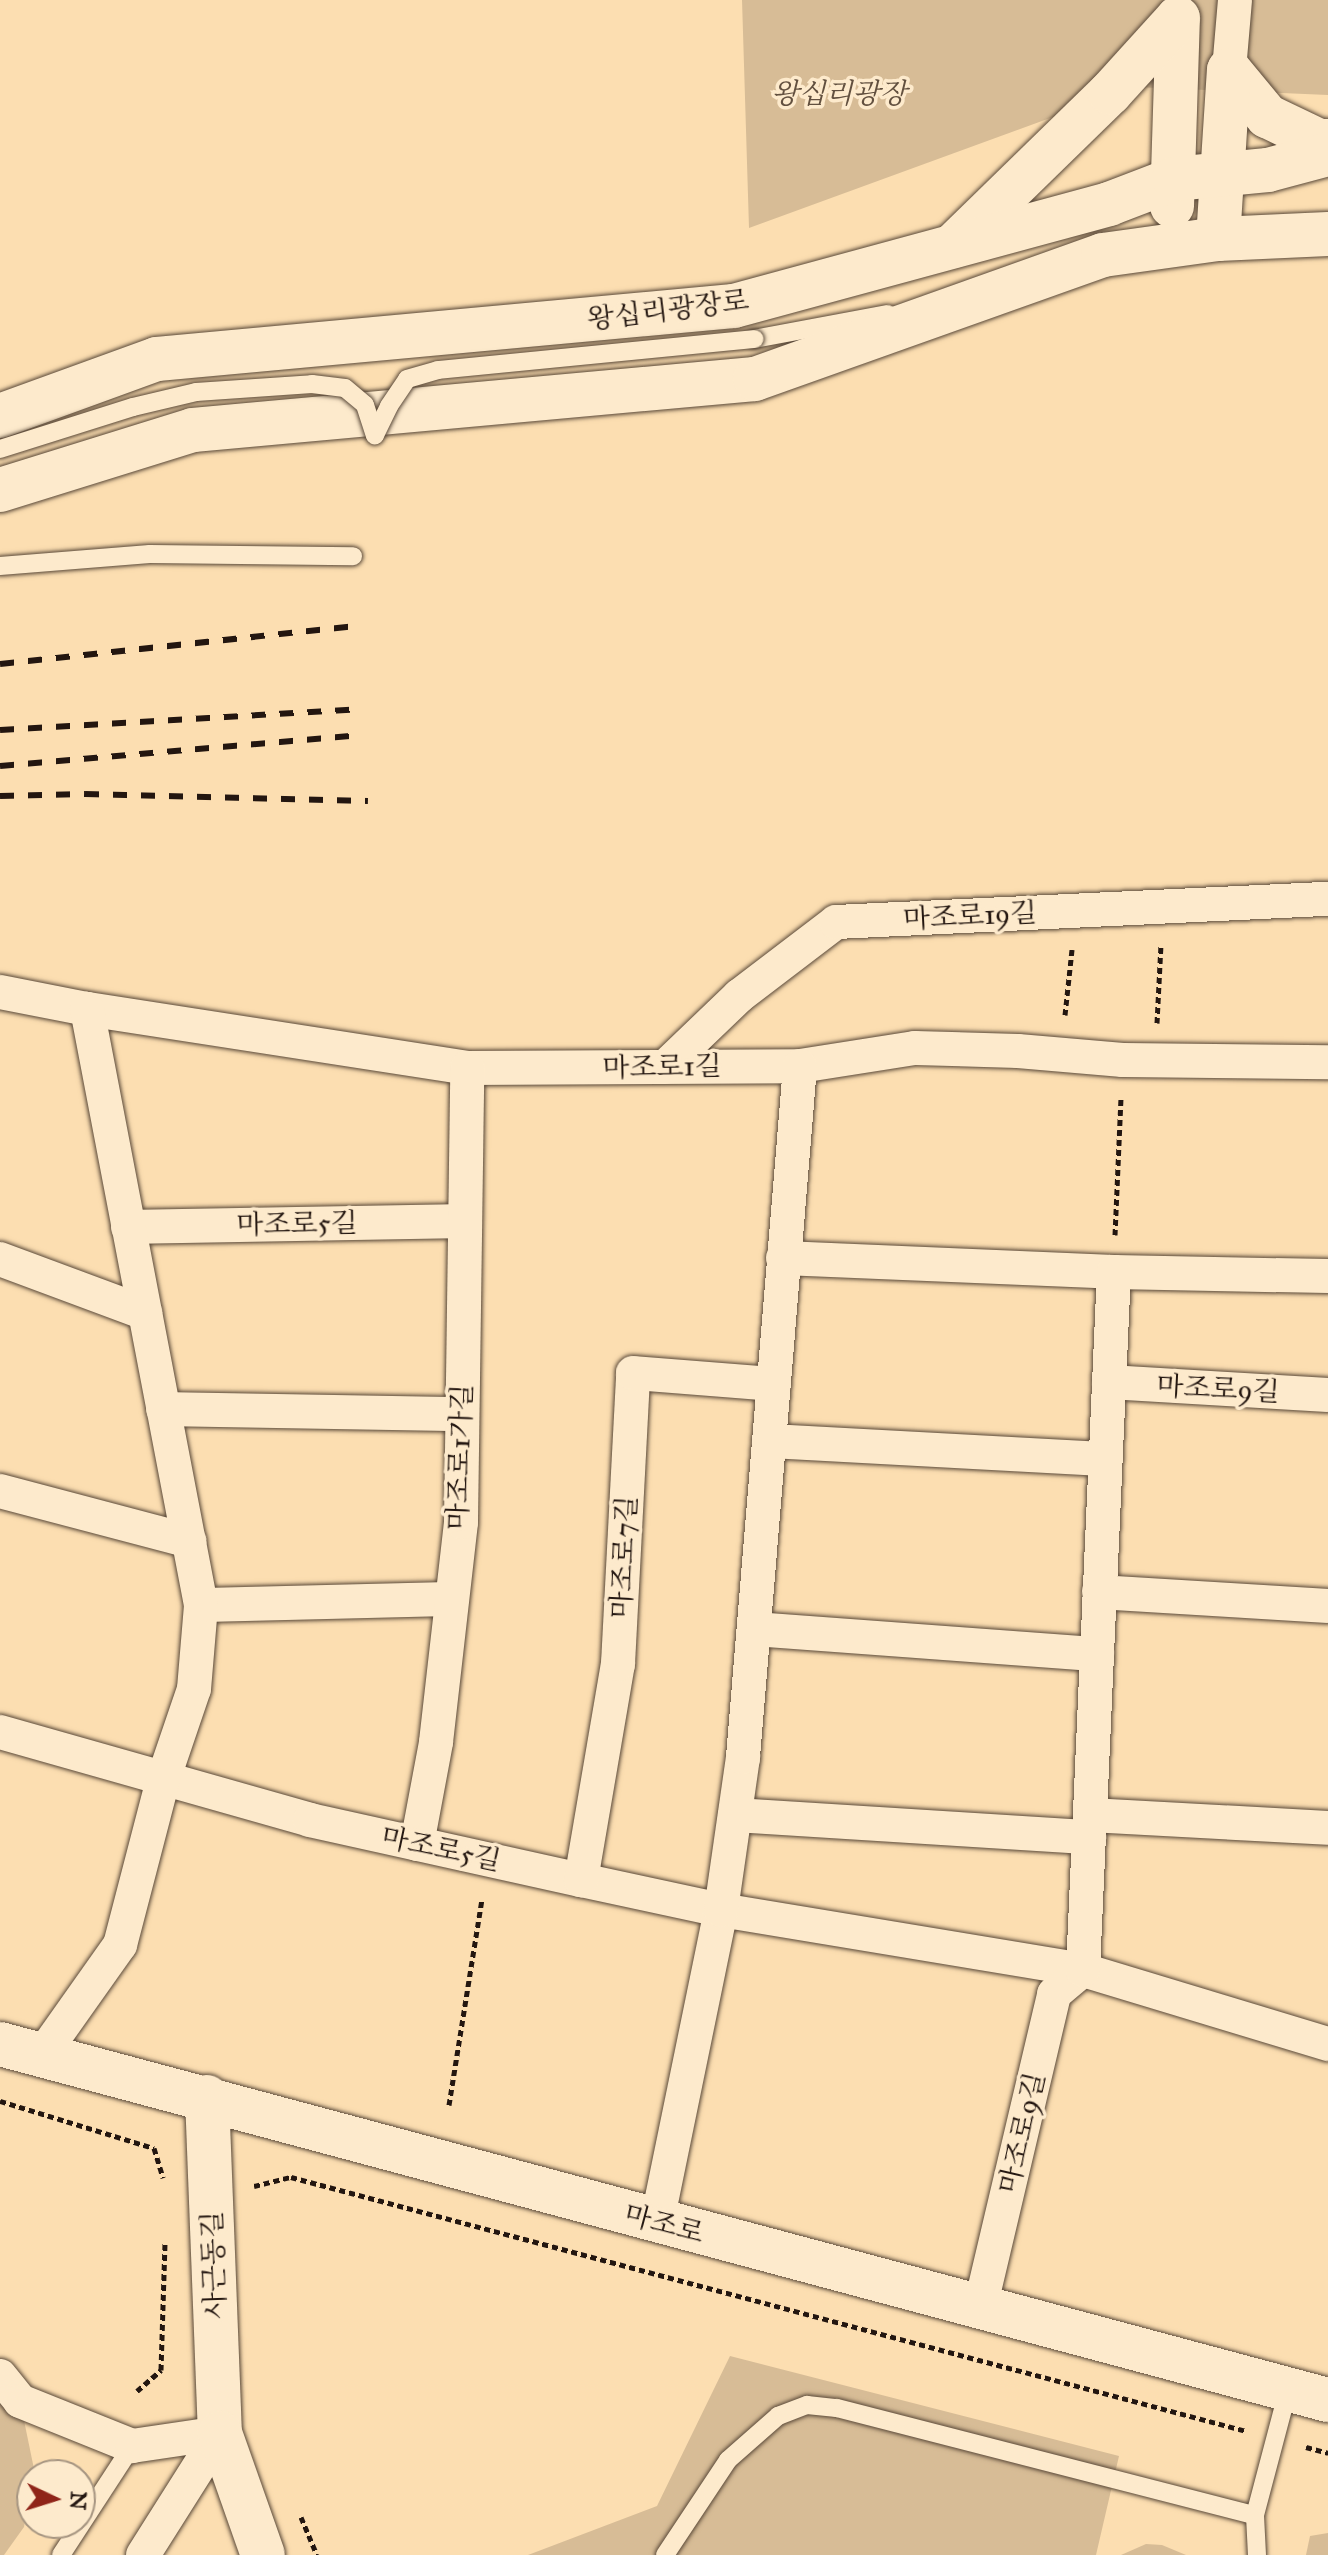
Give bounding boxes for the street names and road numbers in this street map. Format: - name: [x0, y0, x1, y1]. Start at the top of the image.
- street label: 왕십리광장로: [585, 283, 751, 337]
- street label: 마조로19길: [902, 896, 1038, 936]
- street label: 마조로1길: [602, 1049, 722, 1085]
- street label: 마조로5길: [236, 1206, 358, 1242]
- street label: 마조로9길: [1156, 1369, 1280, 1409]
- street label: 마조로1가길: [441, 1383, 479, 1531]
- street label: 마조로7길: [604, 1495, 644, 1619]
- street label: 마조로5길: [378, 1820, 504, 1878]
- street label: 마조로9길: [992, 2069, 1052, 2197]
- street label: 마조로: [620, 2197, 708, 2251]
- street label: 사근동길: [195, 2210, 233, 2320]

